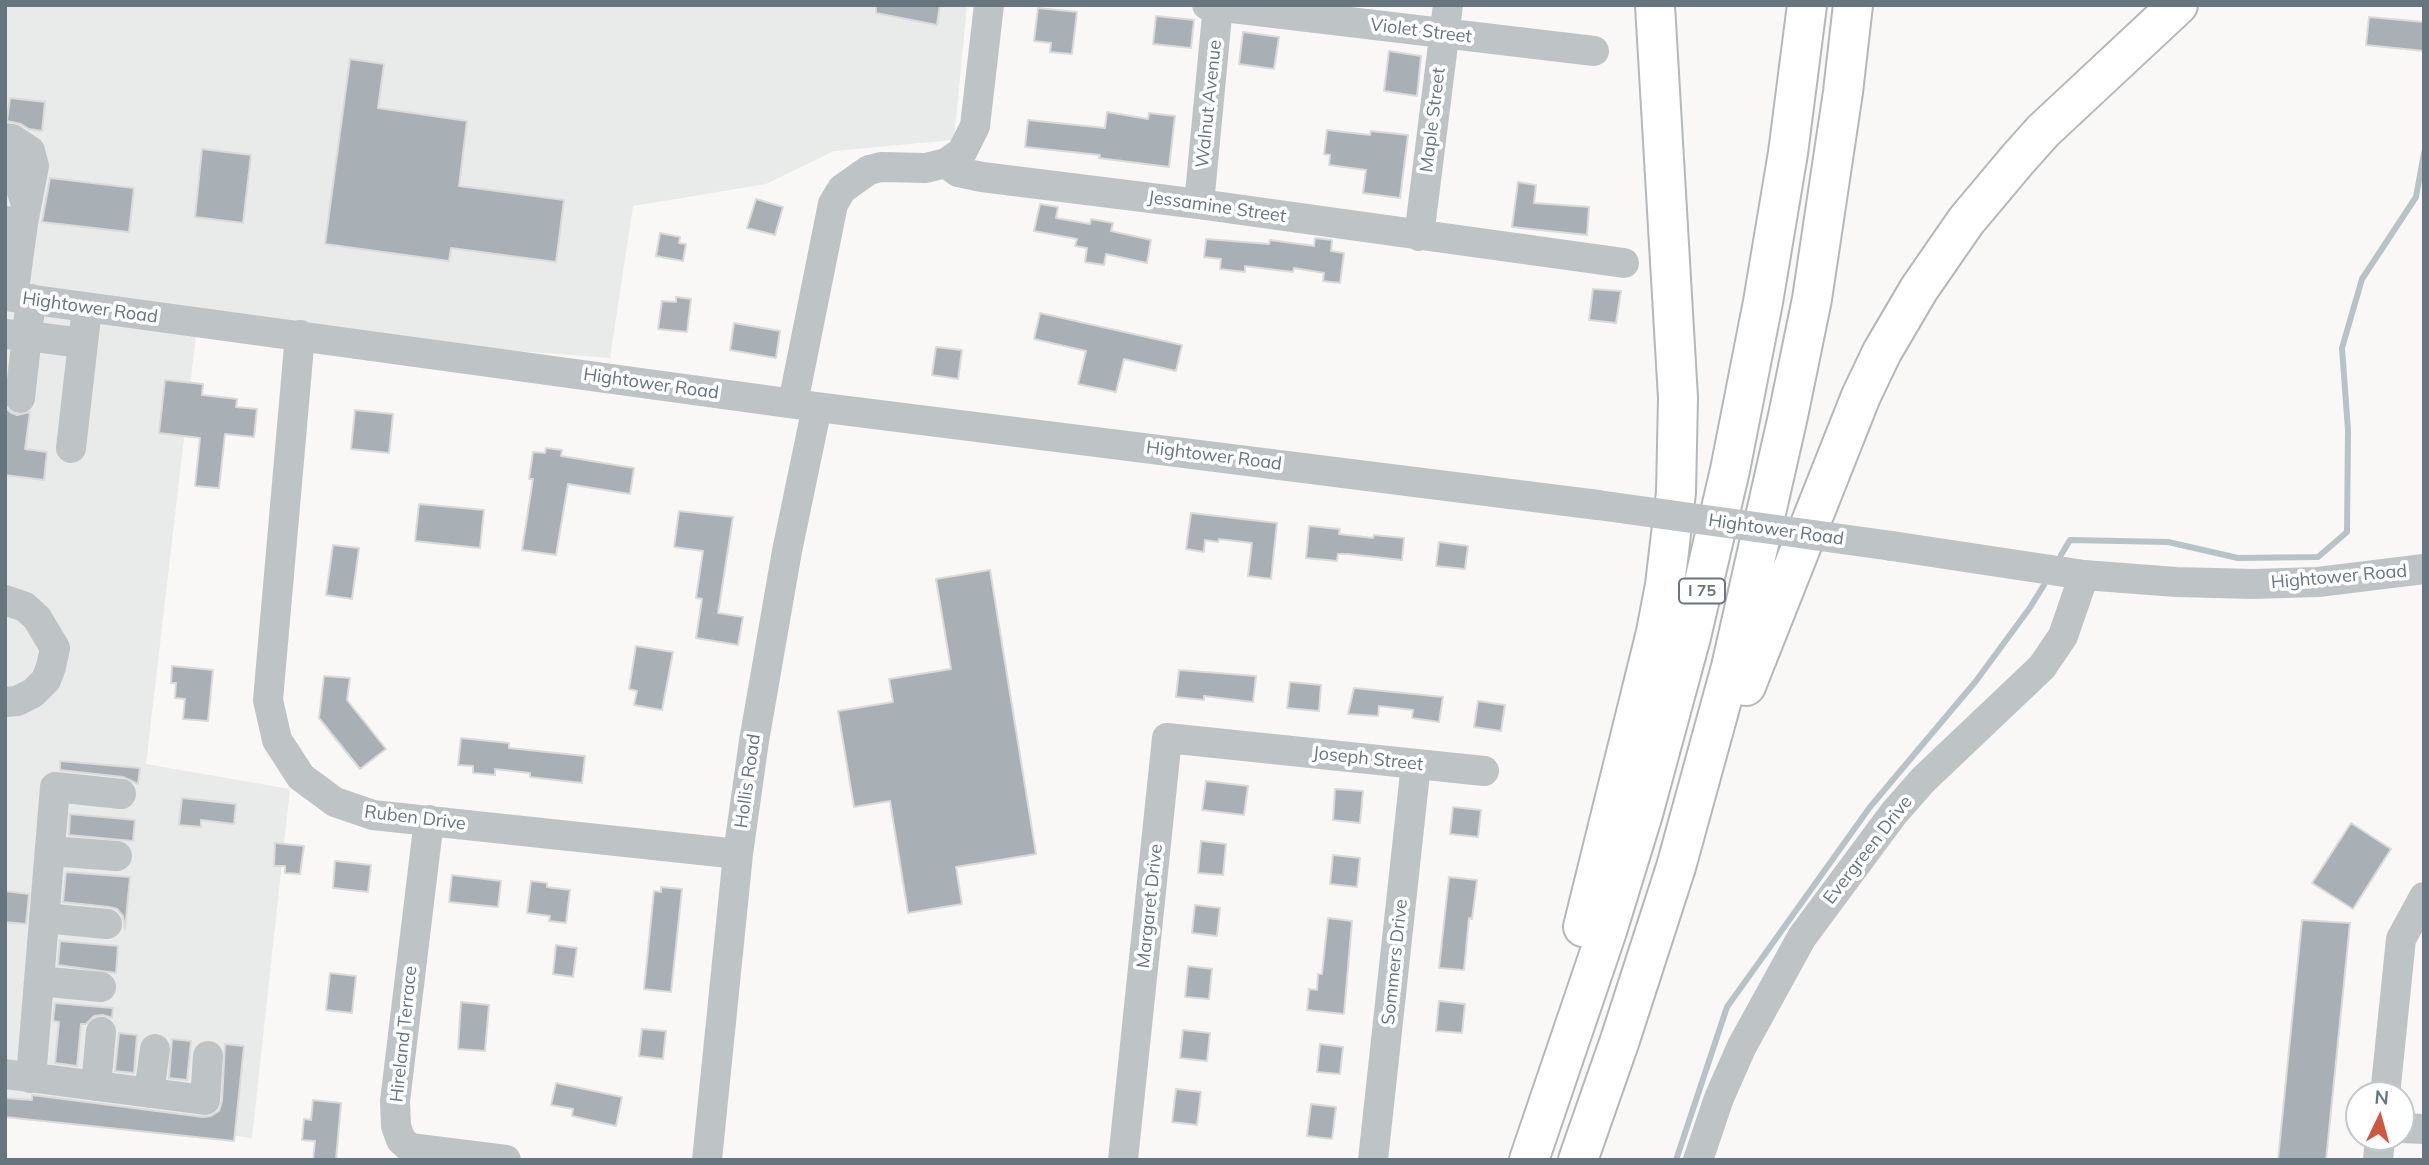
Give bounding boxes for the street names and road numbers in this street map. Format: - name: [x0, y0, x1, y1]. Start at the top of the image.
- street label: Violet Street: [1369, 14, 1473, 48]
- street label: Walnut Avenue: [1192, 39, 1226, 169]
- street label: Maple Street: [1416, 66, 1450, 174]
- street label: Jessamine Street: [1147, 187, 1287, 227]
- street label: Hightower Road: [21, 288, 159, 328]
- street label: Hightower Road: [582, 364, 720, 404]
- street label: Hightower Road: [1145, 437, 1283, 475]
- street label: Hightower Road: [1707, 510, 1845, 550]
- street label: Hightower Road: [2270, 560, 2408, 594]
- road number: I 75: [1679, 578, 1725, 604]
- street label: Hollis Road: [731, 733, 765, 829]
- street label: Joseph Street: [1312, 742, 1424, 776]
- street label: Evergreen Drive: [1819, 791, 1917, 909]
- street label: Ruben Drive: [363, 801, 467, 835]
- street label: Margaret Drive: [1133, 843, 1167, 969]
- street label: Sommers Drive: [1378, 898, 1412, 1026]
- street label: Hireland Terrace: [386, 965, 422, 1103]

